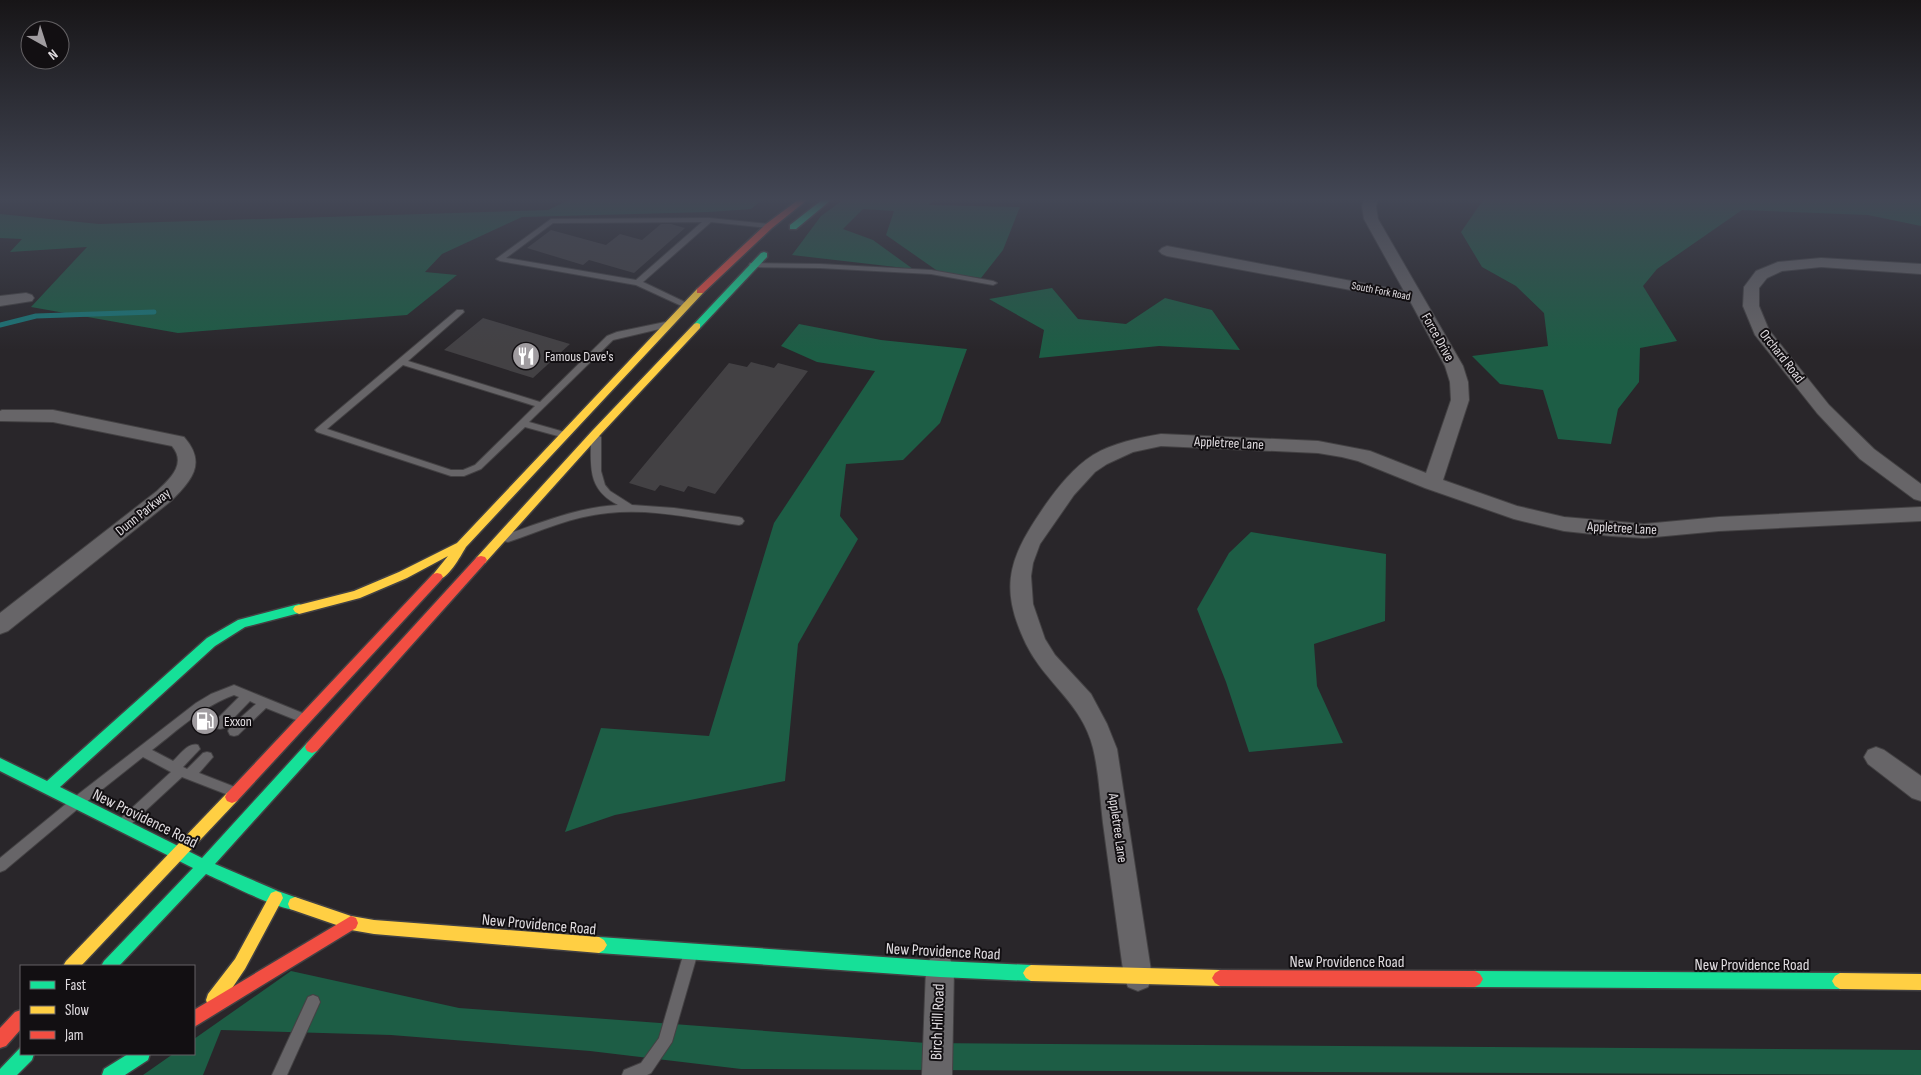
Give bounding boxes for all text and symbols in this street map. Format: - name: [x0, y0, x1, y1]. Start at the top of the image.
- north arrow: [20, 20, 70, 70]
- text: N: [45, 46, 61, 64]
- street label: South Fork Road: [1350, 279, 1412, 303]
- street label: Force Drive: [1418, 310, 1458, 364]
- street label: Orchard Road: [1756, 326, 1808, 386]
- restaurant icon: Famous Dave's: [511, 341, 541, 371]
- place label: Famous Dave's: [545, 348, 614, 365]
- street label: Appletree Lane: [1193, 433, 1264, 453]
- street label: Dunn Parkway: [112, 484, 174, 539]
- street label: Appletree Lane: [1586, 518, 1657, 538]
- fuel station icon: Exxon: [190, 706, 220, 736]
- place label: Exxon: [224, 713, 252, 730]
- street label: New Providence Road: [89, 785, 201, 853]
- street label: Appletree Lane: [1105, 791, 1131, 864]
- street label: New Providence Road: [481, 911, 597, 939]
- street label: New Providence Road: [885, 940, 1001, 964]
- street label: New Providence Road: [1290, 953, 1404, 972]
- street label: New Providence Road: [1695, 956, 1809, 975]
- legend: [20, 965, 195, 1055]
- text: Fast: [65, 976, 87, 995]
- street label: Birch Hill Road: [927, 983, 949, 1061]
- text: Slow: [65, 1001, 89, 1020]
- text: Jam: [64, 1026, 83, 1045]

